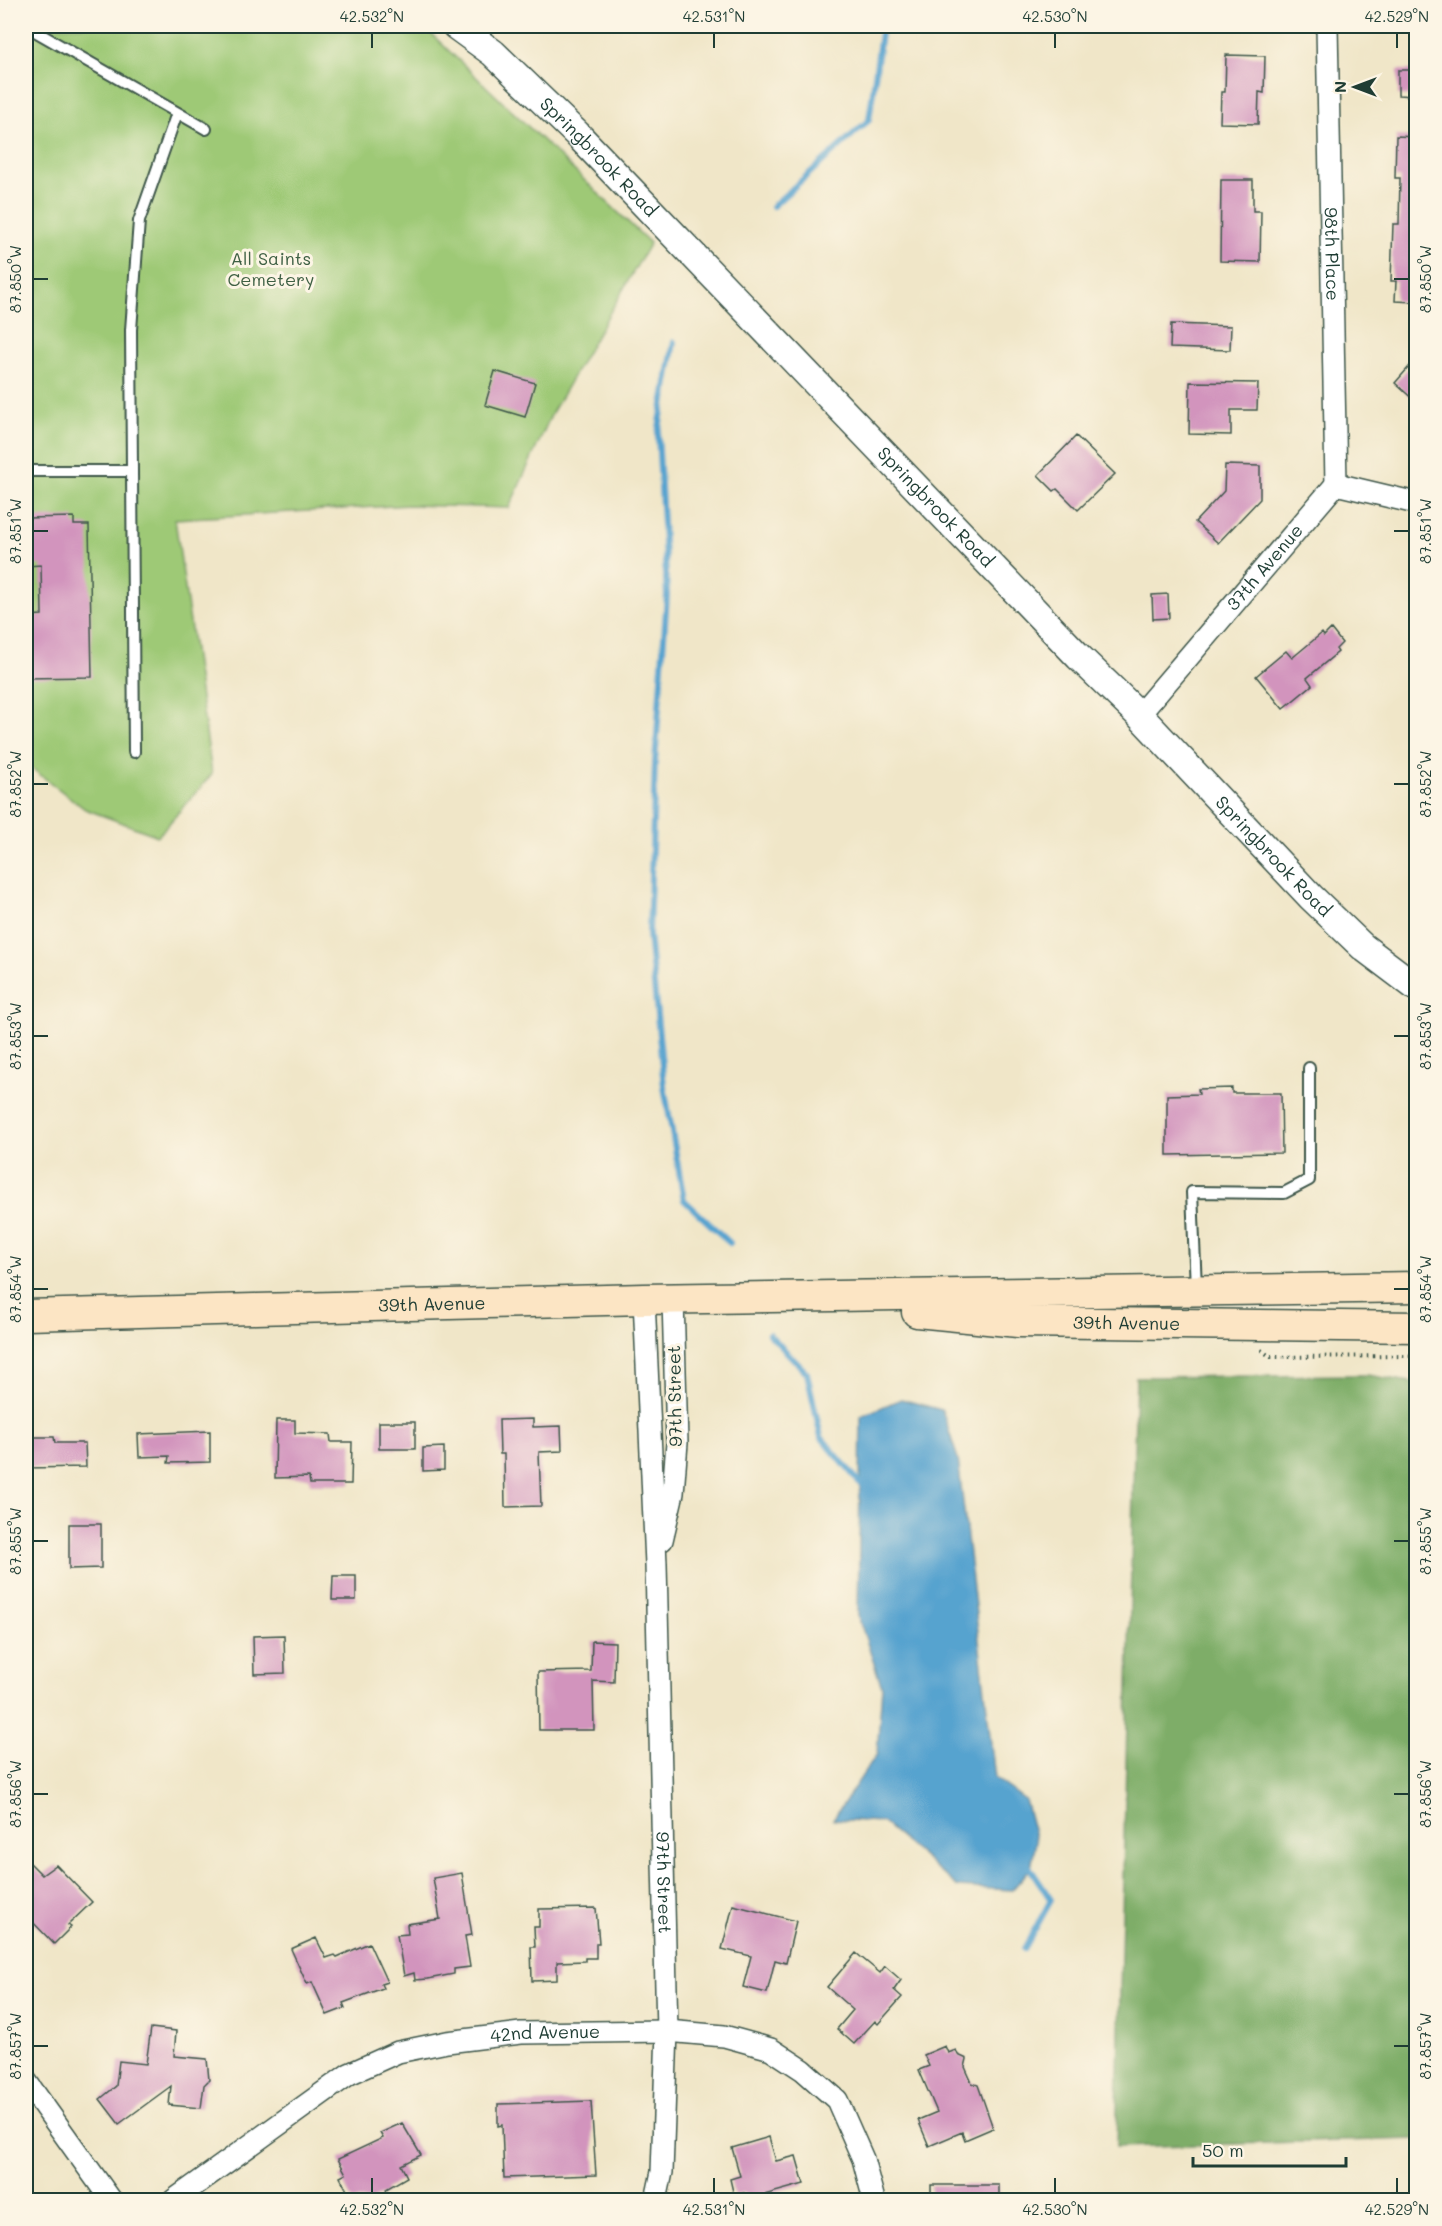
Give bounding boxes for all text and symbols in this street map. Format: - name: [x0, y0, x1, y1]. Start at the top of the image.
- text: 42.532°N: [340, 6, 404, 26]
- text: 42.531°N: [683, 6, 745, 26]
- text: 42.530°N: [1022, 6, 1088, 26]
- text: 42.529°N: [1365, 6, 1429, 26]
- north arrow: [1325, 57, 1385, 117]
- text: N: [1329, 81, 1350, 93]
- street label: Springbrook Road: [535, 92, 663, 221]
- street label: 98th Place: [1320, 207, 1345, 301]
- text: 87.850°W: [5, 245, 25, 313]
- text: 87.850°W: [1415, 245, 1435, 313]
- park label: All Saints Cemetery: [228, 246, 314, 291]
- street label: Springbrook Road: [873, 441, 1000, 572]
- text: 87.851°W: [5, 498, 25, 564]
- text: 87.851°W: [1415, 498, 1435, 564]
- street label: 37th Avenue: [1220, 518, 1308, 615]
- text: 87.852°W: [5, 751, 25, 817]
- text: 87.852°W: [1415, 751, 1435, 817]
- street label: Springbrook Road: [1211, 790, 1337, 921]
- text: 87.853°W: [5, 1002, 25, 1070]
- text: 87.853°W: [1415, 1002, 1435, 1070]
- text: 87.854°W: [5, 1255, 25, 1323]
- text: 87.854°W: [1415, 1255, 1435, 1323]
- street label: 39th Avenue: [378, 1290, 486, 1317]
- street label: 39th Avenue: [1073, 1310, 1180, 1335]
- street label: 97th Street: [661, 1345, 687, 1447]
- text: 87.855°W: [5, 1507, 25, 1575]
- text: 87.855°W: [1415, 1507, 1435, 1575]
- text: 87.856°W: [5, 1760, 25, 1828]
- text: 87.856°W: [1415, 1760, 1435, 1828]
- street label: 97th Street: [651, 1831, 678, 1934]
- text: 87.857°W: [5, 2013, 25, 2079]
- text: 87.857°W: [1415, 2013, 1435, 2079]
- street label: 42nd Avenue: [489, 2019, 600, 2048]
- scale bar: [1193, 2130, 1346, 2168]
- text: 50 m: [1202, 2138, 1244, 2162]
- text: 42.532°N: [340, 2199, 404, 2219]
- text: 42.531°N: [683, 2199, 745, 2219]
- text: 42.530°N: [1022, 2199, 1088, 2219]
- text: 42.529°N: [1365, 2199, 1429, 2219]

